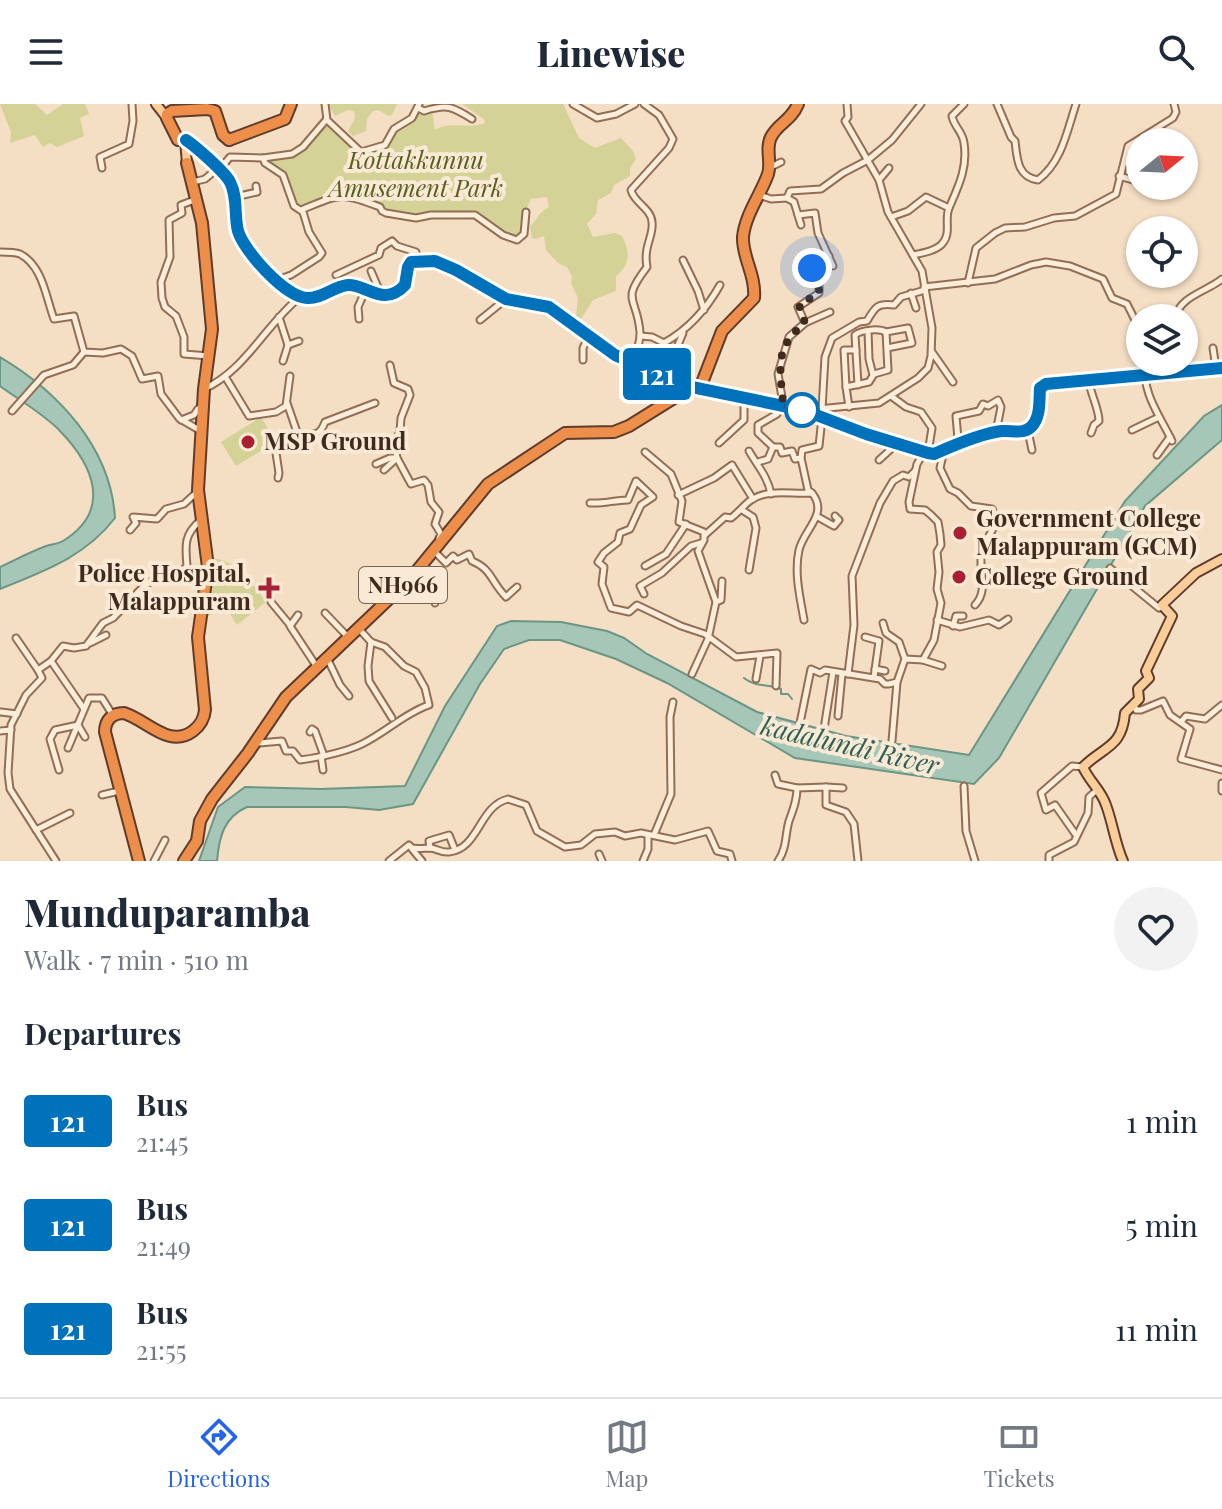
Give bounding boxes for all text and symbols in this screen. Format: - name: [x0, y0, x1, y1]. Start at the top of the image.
- text: Linewise: [537, 28, 685, 76]
- icon: menu: [24, 30, 68, 74]
- icon: search: [1154, 30, 1198, 74]
- north arrow: [1126, 128, 1198, 200]
- map controls: [1126, 128, 1198, 376]
- park label: Kottakkunnu Amusement Park: [326, 143, 503, 203]
- button: locate: [1126, 216, 1198, 288]
- your location: [792, 248, 832, 288]
- button: layers: [1126, 304, 1198, 376]
- line badge: 121: [611, 348, 703, 400]
- text: 121: [639, 355, 675, 392]
- unlabelled marker: [785, 393, 819, 427]
- place label: MSP Ground: [264, 424, 406, 456]
- marker: MSP Ground: [239, 433, 257, 451]
- place label: Government College Malappuram (GCM): [976, 501, 1201, 561]
- marker: Government College Malappuram (GCM): [951, 524, 969, 542]
- place label: Police Hospital, Malappuram: [78, 556, 251, 616]
- place label: College Ground: [975, 559, 1148, 591]
- road number: NH966: [359, 567, 447, 603]
- marker: College Ground: [950, 568, 968, 586]
- marker: Police Hospital, Malappuram: [258, 577, 280, 599]
- water label: kadalundi River: [757, 707, 944, 782]
- text: Munduparamba: [24, 886, 310, 937]
- button: heart: [1114, 887, 1198, 971]
- text: Walk · 7 min · 510 m: [24, 942, 249, 977]
- text: Departures: [24, 1013, 181, 1053]
- text: Bus: [136, 1084, 188, 1124]
- text: 1 min: [1126, 1101, 1198, 1141]
- text: 121: [50, 1102, 86, 1139]
- text: 21:45: [136, 1124, 189, 1159]
- text: Bus: [136, 1188, 188, 1228]
- text: 5 min: [1125, 1205, 1198, 1245]
- text: 121: [50, 1206, 86, 1243]
- text: 21:49: [136, 1228, 191, 1263]
- text: Bus: [136, 1292, 188, 1332]
- text: 11 min: [1115, 1309, 1198, 1349]
- text: 121: [50, 1310, 86, 1347]
- text: 21:55: [136, 1332, 187, 1367]
- tab: Directions: [167, 1415, 270, 1493]
- tab: Map: [605, 1415, 649, 1493]
- tab: Tickets: [984, 1415, 1055, 1493]

